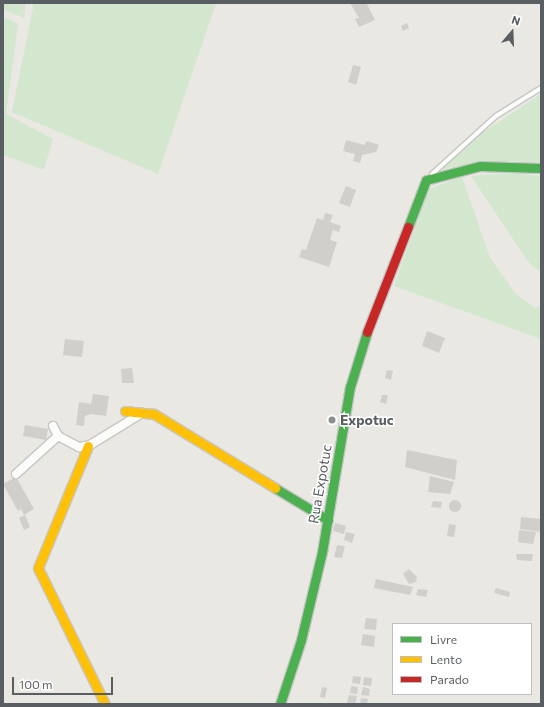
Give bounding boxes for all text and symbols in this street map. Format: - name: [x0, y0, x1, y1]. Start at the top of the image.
- north arrow: [492, 12, 532, 52]
- text: N: [510, 13, 522, 28]
- place label: Expotuc: [340, 412, 394, 428]
- marker: Expotuc: [327, 415, 337, 425]
- street label: Rua Expotuc: [305, 443, 335, 525]
- legend: [392, 623, 532, 695]
- text: Livre: [430, 632, 457, 646]
- text: Lento: [430, 652, 462, 666]
- scale bar: [14, 669, 115, 695]
- text: Parado: [430, 672, 469, 686]
- text: 100 m: [19, 677, 53, 691]

